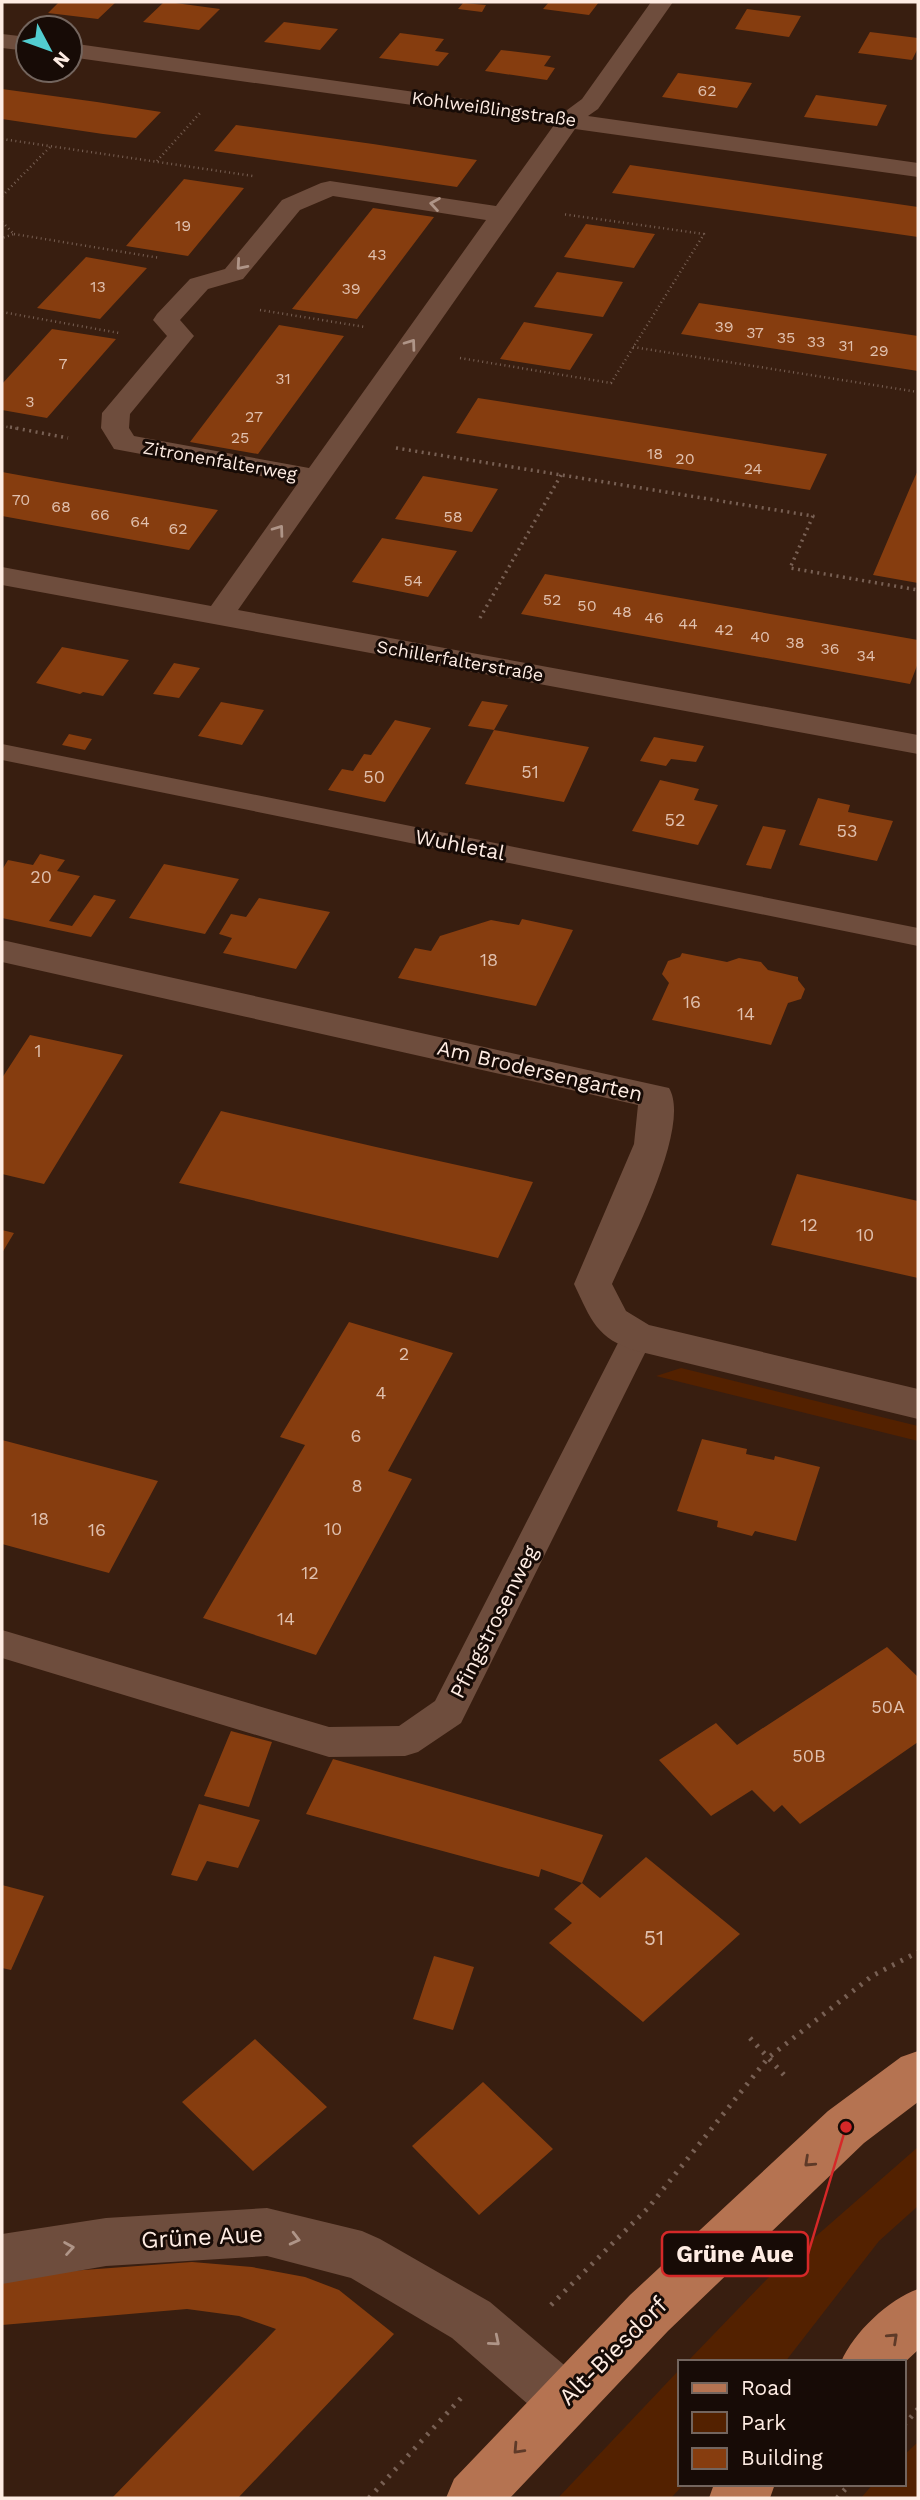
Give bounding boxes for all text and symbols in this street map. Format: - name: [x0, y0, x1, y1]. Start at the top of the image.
- north arrow: [14, 14, 84, 84]
- text: N: [48, 47, 75, 73]
- house number: 62: [697, 81, 717, 100]
- street label: Kohlweißlingstraße: [410, 87, 578, 130]
- one-way arrow: [430, 197, 441, 212]
- house number: 19: [175, 216, 191, 235]
- house number: 43: [367, 245, 387, 264]
- one-way arrow: [237, 257, 249, 270]
- house number: 13: [90, 277, 106, 296]
- house number: 39: [341, 279, 361, 298]
- house number: 39: [714, 317, 734, 336]
- house number: 37: [746, 323, 764, 342]
- house number: 35: [777, 328, 795, 347]
- house number: 33: [807, 332, 825, 351]
- house number: 31: [838, 336, 854, 355]
- one-way arrow: [403, 339, 415, 352]
- house number: 29: [869, 341, 889, 360]
- house number: 7: [59, 354, 68, 373]
- house number: 31: [275, 369, 291, 388]
- house number: 3: [25, 392, 35, 411]
- house number: 27: [245, 407, 263, 426]
- house number: 25: [231, 428, 249, 447]
- street label: Zitronenfalterweg: [141, 437, 299, 484]
- house number: 18: [647, 444, 663, 463]
- house number: 20: [675, 449, 695, 468]
- house number: 24: [744, 459, 763, 478]
- house number: 70: [12, 490, 30, 509]
- house number: 68: [51, 497, 71, 516]
- house number: 66: [90, 505, 110, 524]
- house number: 58: [443, 507, 463, 526]
- house number: 64: [130, 512, 150, 531]
- house number: 62: [168, 519, 188, 538]
- one-way arrow: [271, 525, 283, 538]
- house number: 54: [403, 571, 423, 590]
- house number: 52: [543, 590, 561, 609]
- house number: 50: [577, 596, 597, 615]
- house number: 48: [612, 602, 632, 621]
- house number: 46: [644, 608, 664, 627]
- house number: 44: [678, 614, 698, 633]
- house number: 42: [714, 620, 734, 639]
- house number: 40: [750, 627, 770, 646]
- house number: 38: [785, 633, 805, 652]
- street label: Schillerfalterstraße: [375, 636, 545, 686]
- house number: 36: [820, 639, 840, 658]
- house number: 34: [856, 646, 876, 665]
- house number: 51: [521, 761, 539, 782]
- house number: 50: [363, 766, 385, 787]
- house number: 52: [665, 809, 685, 830]
- house number: 53: [837, 820, 857, 841]
- street label: Wuhletal: [413, 824, 508, 866]
- house number: 20: [30, 866, 52, 887]
- house number: 18: [480, 949, 498, 970]
- house number: 16: [683, 991, 701, 1012]
- house number: 14: [737, 1003, 755, 1024]
- street label: Am Brodersengarten: [435, 1035, 645, 1106]
- house number: 1: [34, 1040, 42, 1061]
- house number: 12: [800, 1214, 818, 1235]
- house number: 10: [856, 1224, 874, 1245]
- house number: 2: [399, 1343, 409, 1364]
- house number: 4: [376, 1382, 387, 1403]
- house number: 6: [351, 1425, 361, 1446]
- house number: 8: [351, 1475, 363, 1496]
- house number: 18: [31, 1508, 49, 1529]
- house number: 10: [324, 1518, 342, 1539]
- house number: 16: [88, 1519, 106, 1540]
- street label: Pfingstrosenweg: [444, 1540, 543, 1702]
- house number: 12: [301, 1562, 319, 1583]
- house number: 14: [277, 1608, 295, 1629]
- house number: 50A: [871, 1696, 905, 1717]
- house number: 50B: [792, 1745, 826, 1766]
- house number: 51: [644, 1925, 664, 1950]
- one-way arrow: [804, 2154, 817, 2167]
- street label: Grüne Aue: [140, 2220, 264, 2254]
- one-way arrow: [289, 2231, 301, 2245]
- callout: Grüne Aue: [662, 2232, 808, 2276]
- one-way arrow: [63, 2241, 75, 2256]
- text: Grüne Aue: [676, 2241, 794, 2268]
- street label: Alt-Biesdorf: [553, 2291, 673, 2411]
- one-way arrow: [488, 2332, 500, 2345]
- one-way arrow: [885, 2334, 898, 2346]
- legend: [678, 2360, 906, 2486]
- text: Road: [741, 2375, 792, 2400]
- text: Park: [741, 2410, 786, 2435]
- one-way arrow: [514, 2441, 527, 2454]
- text: Building: [741, 2445, 823, 2470]

